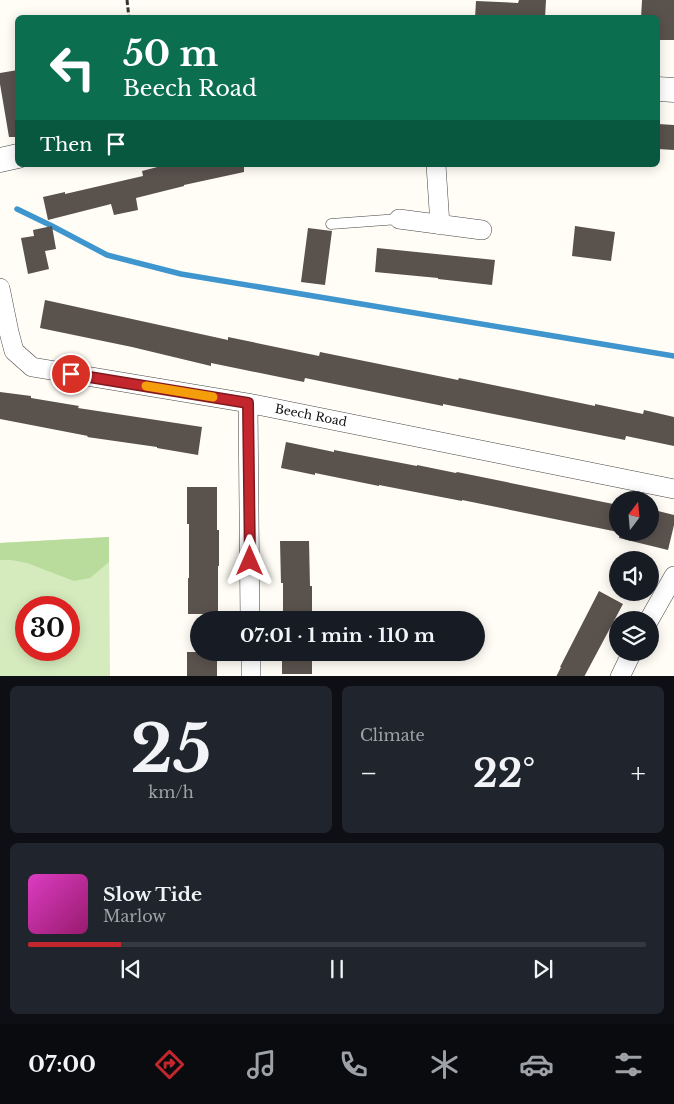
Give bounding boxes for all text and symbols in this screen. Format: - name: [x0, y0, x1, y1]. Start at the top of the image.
- text: 50 m: [123, 32, 218, 75]
- icon: left: [40, 35, 105, 100]
- text: Beech Road: [123, 75, 257, 102]
- icon: arrive: [102, 130, 130, 158]
- text: Then: [40, 133, 92, 156]
- pin: [50, 353, 92, 395]
- icon: arrive: [57, 360, 85, 388]
- street label: Beech Road: [274, 401, 348, 429]
- north arrow: [609, 491, 659, 541]
- map controls: [609, 491, 659, 661]
- position arrow: [223, 534, 275, 586]
- button: sound: [609, 551, 659, 601]
- speed limit sign: 30: [15, 596, 80, 661]
- button: layers: [609, 611, 659, 661]
- text: 07:01 · 1 min · 110 m: [240, 624, 435, 647]
- text: 25: [131, 709, 212, 790]
- text: Climate: [360, 725, 425, 745]
- text: 22°: [473, 750, 535, 797]
- text: −: [360, 756, 378, 791]
- text: +: [631, 756, 646, 791]
- text: km/h: [148, 782, 194, 802]
- text: Slow Tide: [103, 883, 202, 906]
- text: Marlow: [103, 906, 166, 926]
- icon: previous: [117, 955, 145, 983]
- icon: pause: [323, 955, 351, 983]
- icon: next: [529, 955, 557, 983]
- icon: directions: [152, 1047, 187, 1082]
- icon: music: [244, 1047, 279, 1082]
- icon: phone: [336, 1047, 371, 1082]
- icon: climate: [427, 1047, 462, 1082]
- icon: car: [519, 1047, 554, 1082]
- icon: filters: [611, 1047, 646, 1082]
- text: 07:00: [28, 1051, 96, 1078]

